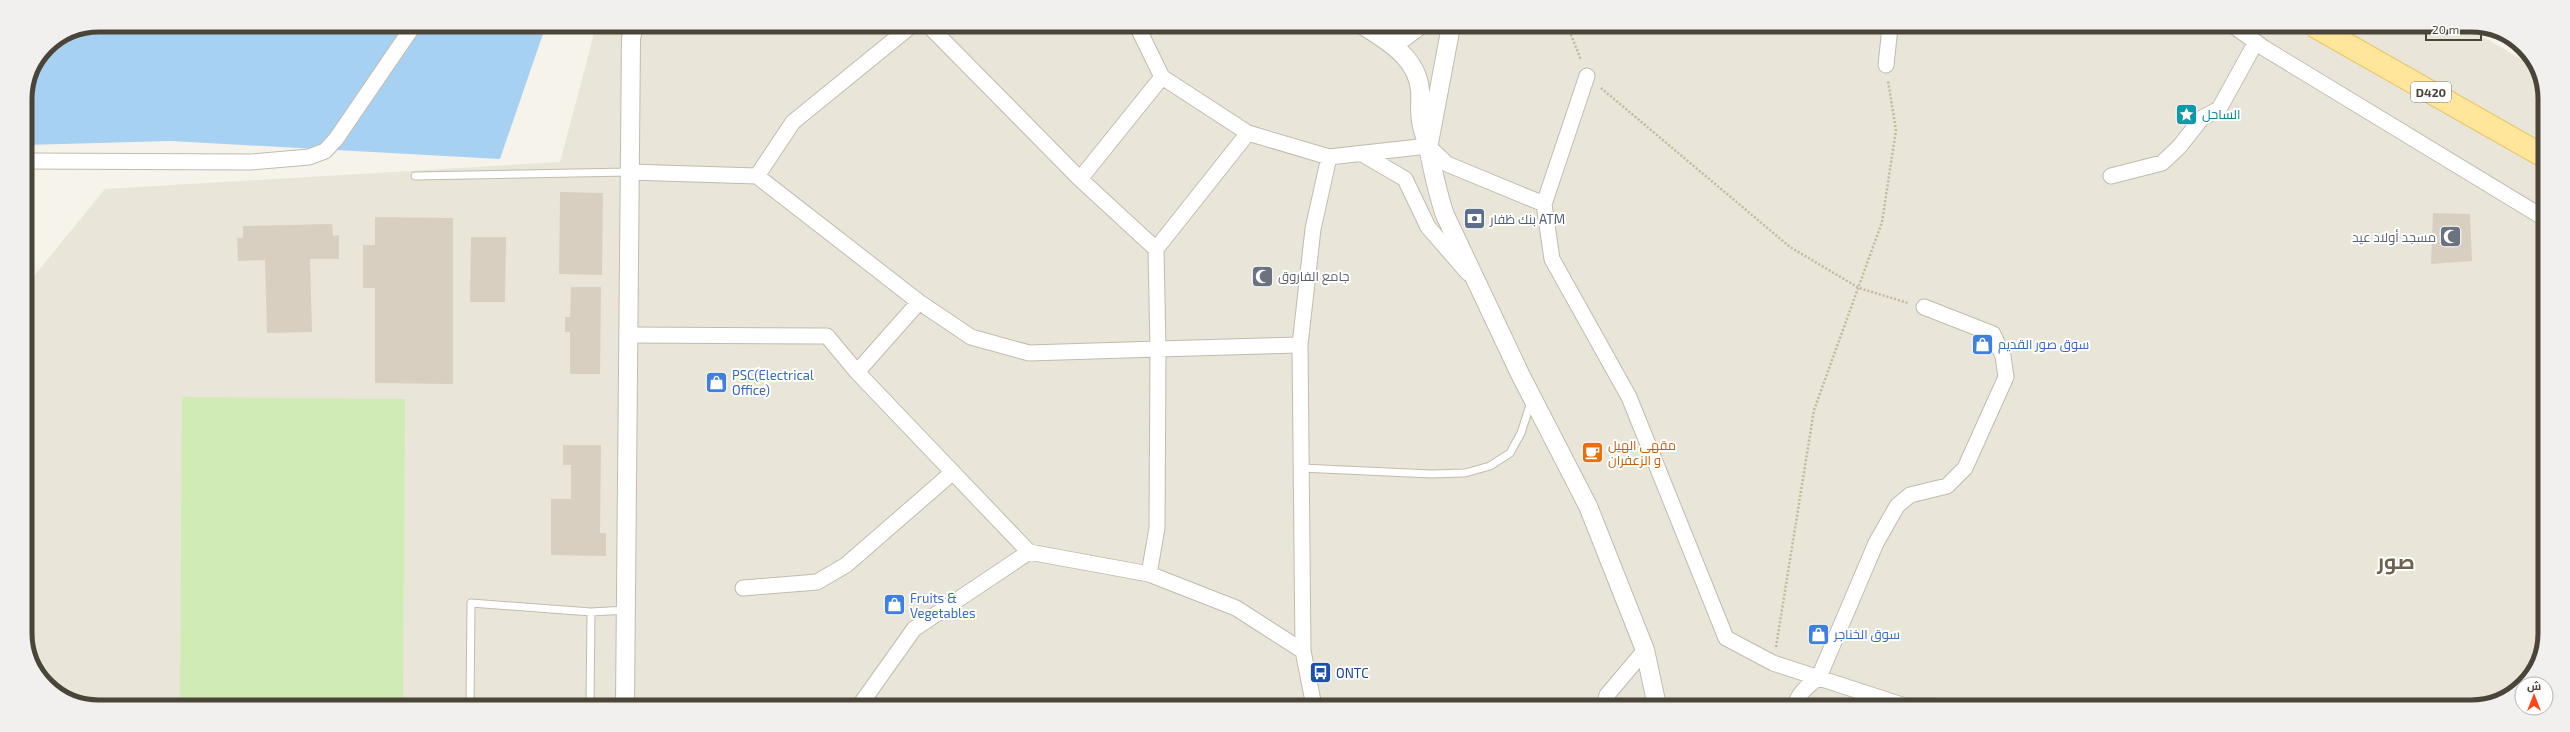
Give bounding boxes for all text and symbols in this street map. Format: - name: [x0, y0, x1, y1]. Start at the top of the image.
- scale bar: [2426, 16, 2481, 42]
- text: 20 m: [2432, 22, 2459, 36]
- road number: D420: [2411, 82, 2451, 102]
- place icon: الساحل: [2173, 101, 2199, 127]
- place label: الساحل: [2202, 106, 2240, 122]
- bank icon: بنك ظفار ATM: [1462, 206, 1488, 232]
- place label: بنك ظفار ATM: [1489, 211, 1565, 227]
- mosque icon: مسجد أولاد عيد: [2438, 224, 2464, 250]
- place label: مسجد أولاد عيد: [2352, 229, 2436, 245]
- mosque icon: جامع الفاروق: [1250, 263, 1276, 289]
- place label: جامع الفاروق: [1278, 268, 1349, 285]
- shop icon: سوق صور القديم: [1969, 331, 1995, 357]
- place label: سوق صور القديم: [1998, 336, 2089, 354]
- place label: PSC(Electrical Office): [732, 367, 814, 398]
- shop icon: PSC(Electrical Office): [704, 369, 730, 395]
- place label: مقهى الهيل و الزعفران: [1608, 437, 1676, 468]
- cafe icon: مقهى الهيل و الزعفران: [1579, 439, 1605, 465]
- district label: صور: [2376, 548, 2415, 575]
- place label: Fruits & Vegetables: [910, 590, 976, 621]
- shop icon: Fruits & Vegetables: [882, 592, 908, 618]
- shop icon: سوق الخناجر: [1805, 621, 1831, 647]
- place label: سوق الخناجر: [1833, 626, 1900, 642]
- bus stop icon: ONTC: [1307, 660, 1333, 686]
- place label: ONTC: [1336, 665, 1369, 681]
- north arrow: [2514, 676, 2554, 716]
- text: ش: [2527, 679, 2541, 693]

